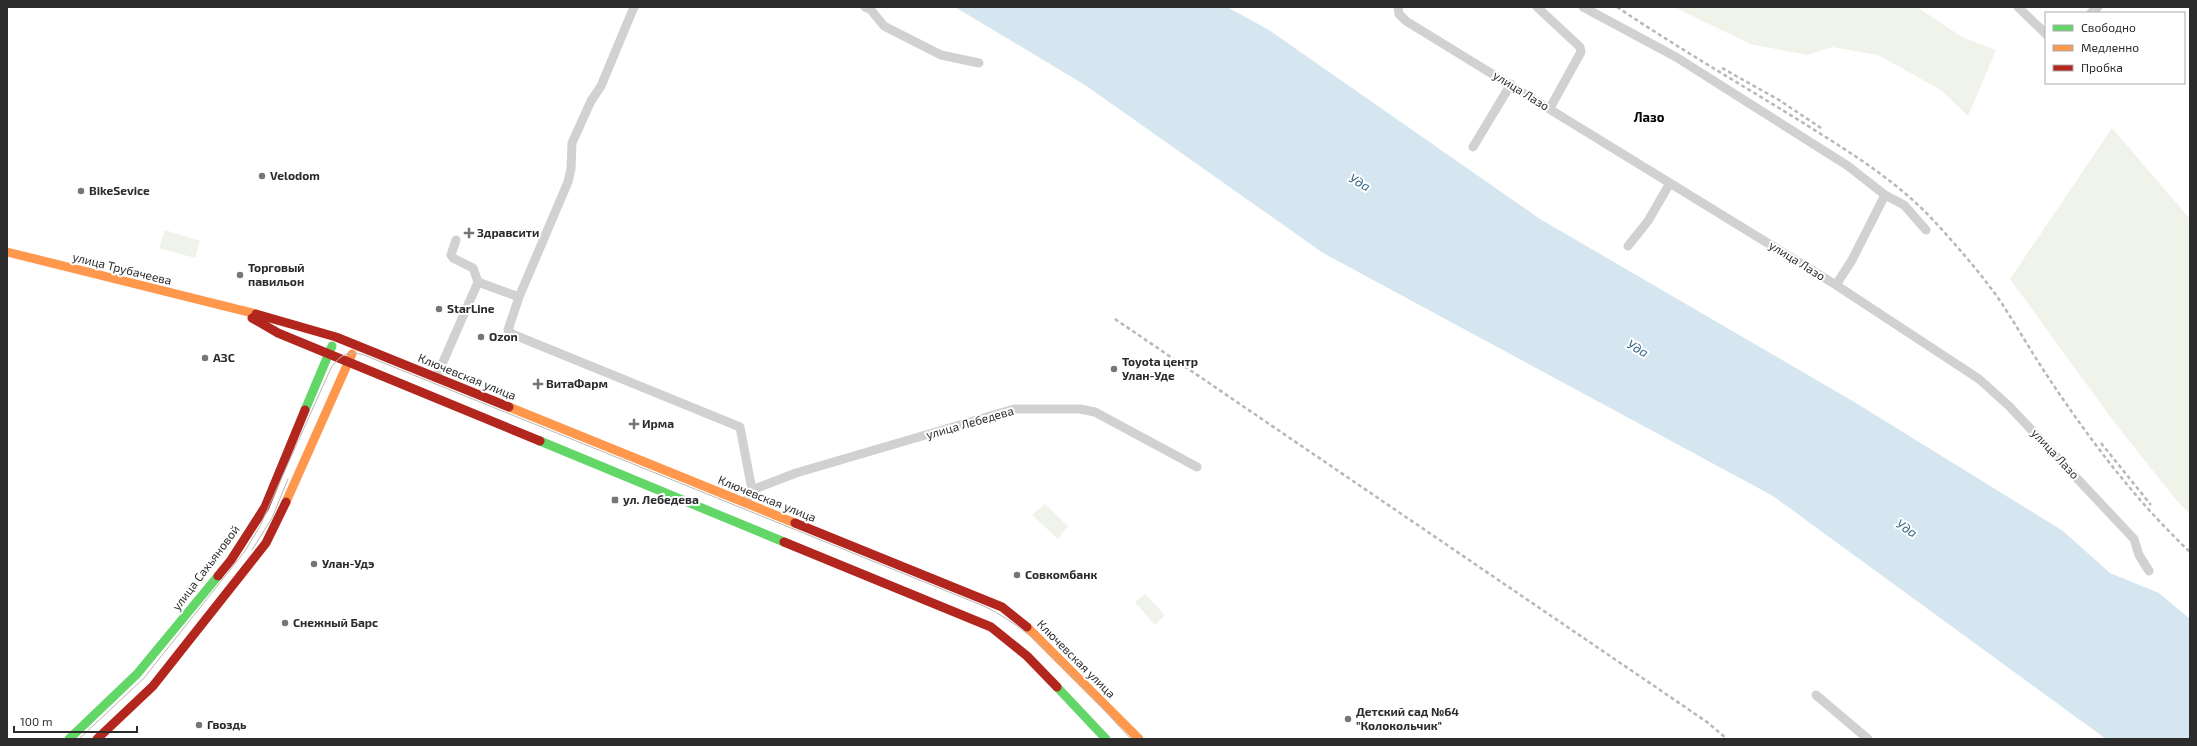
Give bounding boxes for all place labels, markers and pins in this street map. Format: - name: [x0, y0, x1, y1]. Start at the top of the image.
- place label: Velodom: [270, 168, 320, 182]
- marker: Velodom: [257, 171, 267, 181]
- place label: BikeSevice: [89, 183, 150, 197]
- marker: BikeSevice: [76, 186, 86, 196]
- place label: Здравсити: [477, 225, 539, 239]
- marker: Здравсити: [464, 228, 474, 238]
- place label: Торговый павильон: [248, 260, 305, 288]
- marker: Торговый павильон: [235, 270, 245, 280]
- place label: StarLine: [447, 301, 495, 315]
- marker: StarLine: [434, 304, 444, 314]
- place label: Ozon: [489, 329, 518, 343]
- marker: Ozon: [476, 332, 486, 342]
- place label: АЗС: [213, 350, 235, 364]
- marker: АЗС: [200, 353, 210, 363]
- place label: Toyota центр Улан-Уде: [1122, 354, 1198, 382]
- marker: Toyota центр Улан-Уде: [1109, 364, 1119, 374]
- place label: ВитаФарм: [546, 376, 608, 390]
- marker: ВитаФарм: [533, 379, 543, 389]
- place label: Ирма: [642, 416, 674, 430]
- marker: Ирма: [629, 419, 639, 429]
- place label: ул. Лебедева: [623, 492, 699, 506]
- marker: ул. Лебедева: [610, 495, 620, 505]
- place label: Улан-Удэ: [322, 556, 374, 570]
- marker: Улан-Удэ: [309, 559, 319, 569]
- place label: Совкомбанк: [1025, 567, 1097, 581]
- marker: Совкомбанк: [1012, 570, 1022, 580]
- place label: Снежный Барс: [293, 615, 378, 629]
- marker: Снежный Барс: [280, 618, 290, 628]
- place label: Детский сад №64 "Колокольчик": [1356, 704, 1459, 732]
- marker: Детский сад №64 "Колокольчик": [1343, 714, 1353, 724]
- place label: Гвоздь: [207, 717, 247, 731]
- marker: Гвоздь: [194, 720, 204, 730]

